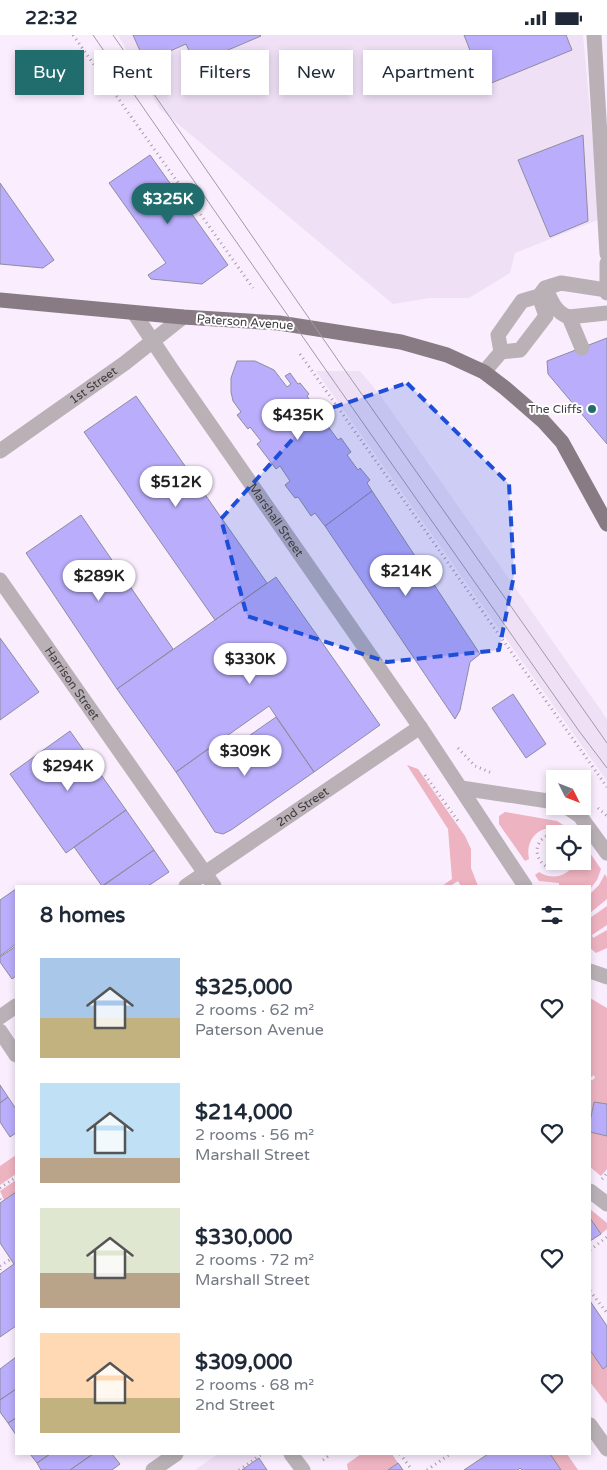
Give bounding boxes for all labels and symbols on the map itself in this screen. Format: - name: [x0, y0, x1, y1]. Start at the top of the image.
- pin: $325K: [133, 183, 203, 225]
- street label: Paterson Avenue: [196, 312, 294, 332]
- street label: 1st Street: [67, 363, 120, 407]
- pin: $435K: [263, 399, 333, 441]
- place label: The Cliffs: [528, 402, 582, 416]
- marker: The Cliffs: [586, 403, 598, 415]
- pin: $512K: [141, 465, 211, 508]
- street label: Marshall Street: [246, 480, 307, 560]
- pin: $214K: [371, 555, 441, 597]
- pin: $289K: [64, 559, 134, 602]
- pin: $330K: [215, 643, 285, 685]
- street label: Harrison Street: [42, 644, 103, 723]
- pin: $309K: [210, 735, 280, 777]
- pin: $294K: [33, 749, 103, 792]
- north arrow: [546, 770, 591, 815]
- street label: 2nd Street: [274, 784, 332, 829]

